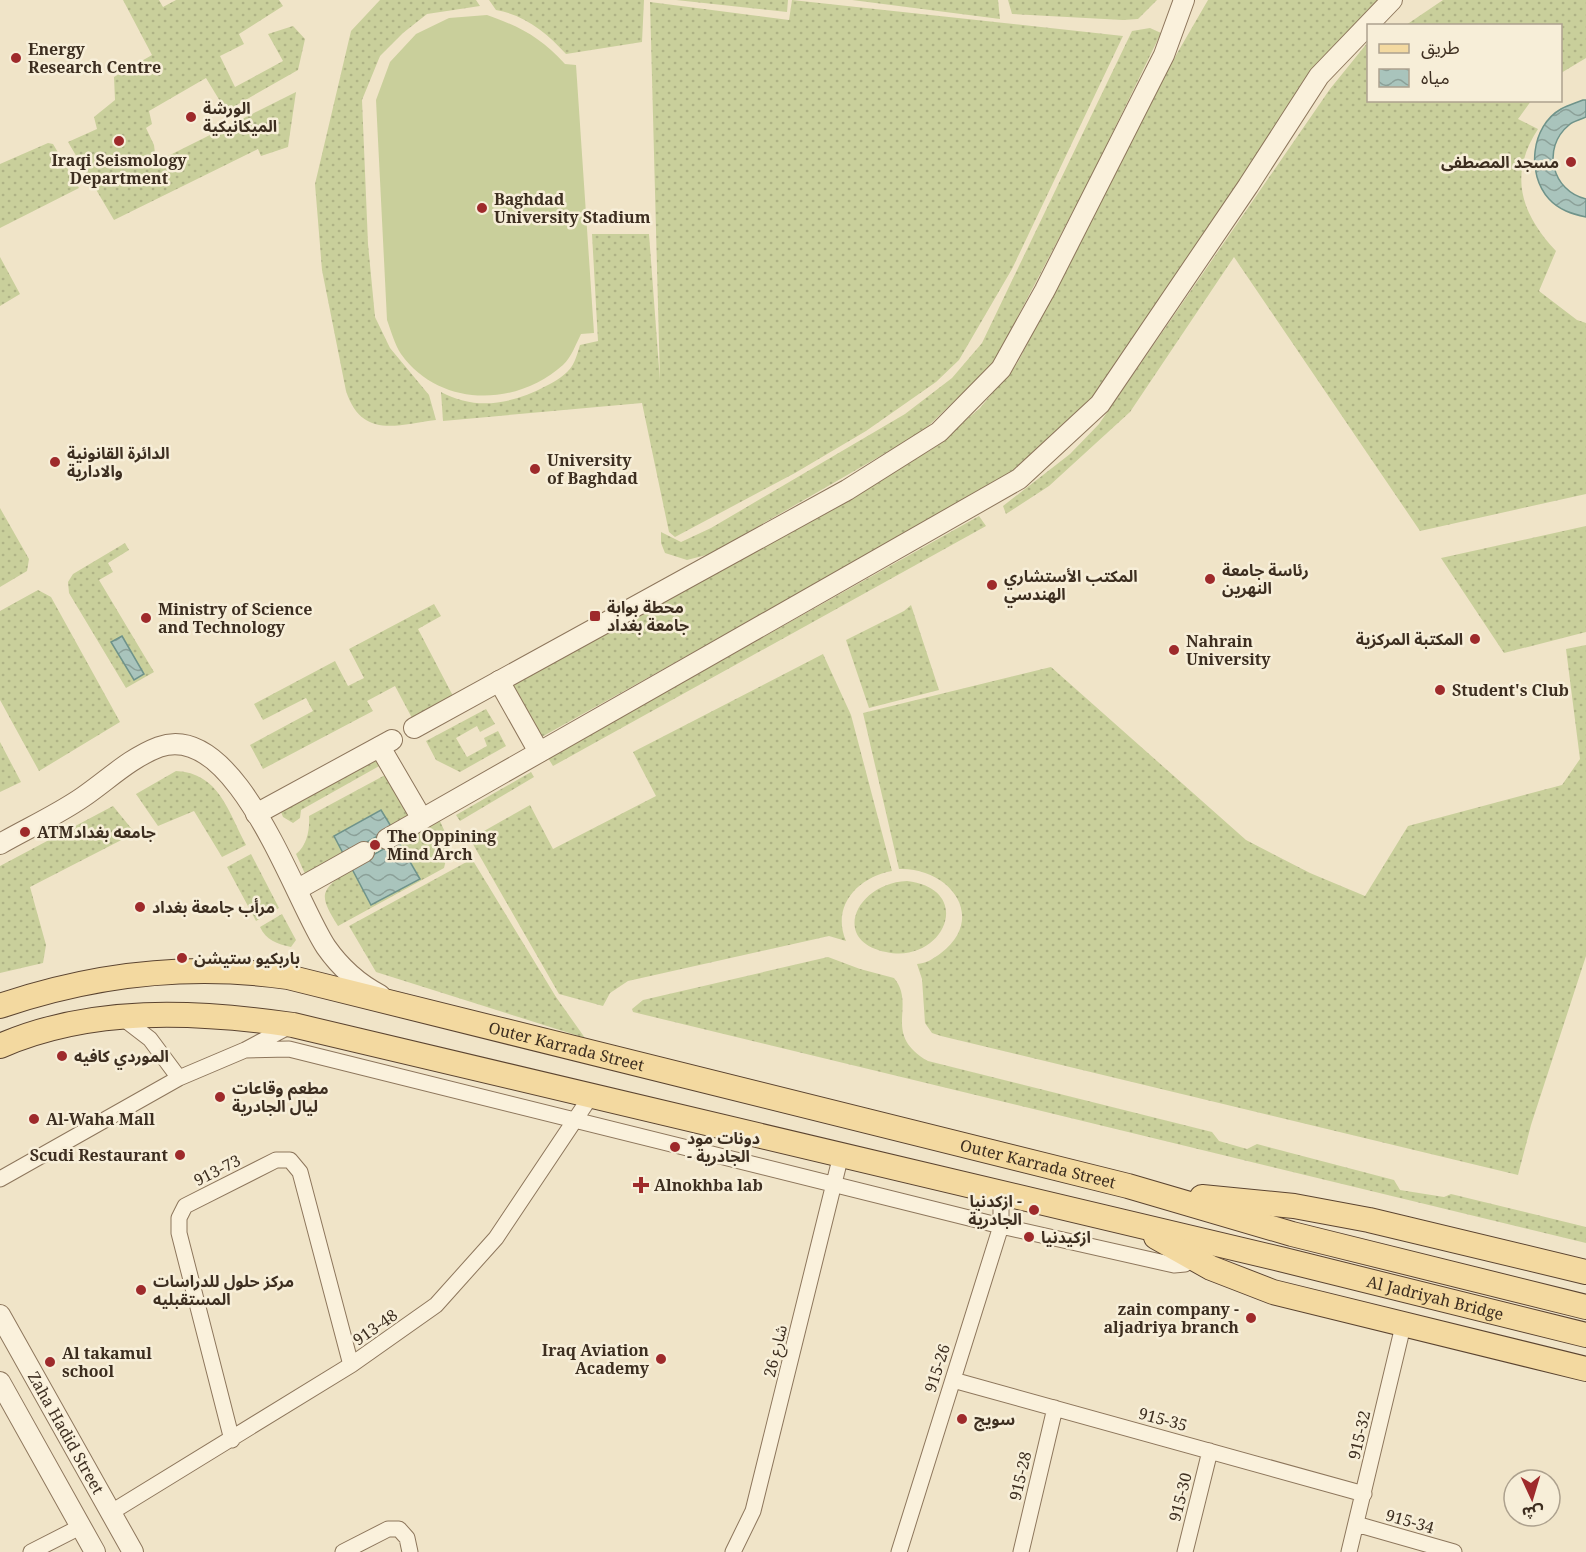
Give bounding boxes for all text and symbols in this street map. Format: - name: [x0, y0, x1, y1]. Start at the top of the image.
- legend: [1367, 24, 1562, 102]
- text: طريق: [1421, 35, 1460, 59]
- place label: Energy Research Centre: [28, 38, 161, 78]
- marker: Energy Research Centre: [9, 51, 23, 65]
- text: مياه: [1421, 65, 1450, 89]
- place label: الورشة الميكانيكية: [203, 97, 277, 137]
- marker: الورشة الميكانيكية: [184, 110, 198, 124]
- marker: Iraqi Seismology Department: [112, 134, 126, 148]
- place label: Iraqi Seismology Department: [51, 149, 187, 189]
- place label: مسجد المصطفى: [1441, 151, 1559, 173]
- marker: مسجد المصطفى: [1564, 155, 1578, 169]
- place label: Baghdad University Stadium: [494, 188, 651, 228]
- marker: Baghdad University Stadium: [475, 201, 489, 215]
- place label: الدائرة القانونية والادارية: [67, 442, 170, 482]
- place label: University of Baghdad: [547, 449, 638, 489]
- marker: الدائرة القانونية والادارية: [48, 455, 62, 469]
- marker: University of Baghdad: [528, 462, 542, 476]
- place label: رئاسة جامعة النهرين: [1222, 559, 1309, 599]
- place label: المكتب الأستشاري الهندسي: [1004, 565, 1138, 608]
- marker: رئاسة جامعة النهرين: [1203, 572, 1217, 586]
- marker: المكتب الأستشاري الهندسي: [985, 578, 999, 592]
- place label: محطة بوابة جامعة بغداد: [607, 596, 689, 636]
- place label: Ministry of Science and Technology: [158, 598, 312, 638]
- marker: محطة بوابة جامعة بغداد: [588, 609, 602, 623]
- marker: Ministry of Science and Technology: [139, 611, 153, 625]
- place label: المكتبة المركزية: [1356, 628, 1463, 650]
- place label: Nahrain University: [1186, 630, 1271, 670]
- marker: المكتبة المركزية: [1468, 632, 1482, 646]
- marker: Nahrain University: [1167, 643, 1181, 657]
- place label: Student's Club: [1452, 679, 1569, 701]
- marker: Student's Club: [1433, 683, 1447, 697]
- place label: ATMجامعه بغداد: [37, 821, 156, 843]
- marker: ATMجامعه بغداد: [18, 825, 32, 839]
- place label: The Oppining Mind Arch: [387, 825, 496, 865]
- marker: The Oppining Mind Arch: [368, 838, 382, 852]
- place label: مرأب جامعة بغداد: [152, 896, 275, 918]
- marker: مرأب جامعة بغداد: [133, 900, 147, 914]
- place label: باربكيو ستيشن: [194, 947, 300, 969]
- marker: باربكيو ستيشن: [175, 951, 189, 965]
- street label: Outer Karrada Street: [486, 1016, 647, 1076]
- place label: الموردي كافيه: [74, 1045, 169, 1070]
- marker: الموردي كافيه: [55, 1049, 69, 1063]
- place label: مطعم وقاعات ليال الجادرية: [232, 1077, 329, 1117]
- marker: مطعم وقاعات ليال الجادرية: [213, 1090, 227, 1104]
- place label: Al-Waha Mall: [46, 1108, 155, 1130]
- marker: Al-Waha Mall: [27, 1112, 41, 1126]
- place label: دونات مود - الجادرية: [687, 1127, 760, 1167]
- street label: Outer Karrada Street: [958, 1134, 1118, 1194]
- marker: دونات مود - الجادرية: [668, 1140, 682, 1154]
- place label: Scudi Restaurant: [30, 1144, 169, 1166]
- marker: Scudi Restaurant: [173, 1148, 187, 1162]
- street label: 913-73: [190, 1149, 244, 1191]
- place label: Alnokhba lab: [654, 1174, 763, 1196]
- marker: Alnokhba lab: [632, 1176, 650, 1194]
- place label: ازكدنيا - الجادرية: [968, 1190, 1022, 1230]
- marker: ازكدنيا - الجادرية: [1027, 1203, 1041, 1217]
- place label: ازكيدنيا: [1041, 1226, 1091, 1248]
- marker: ازكيدنيا: [1022, 1230, 1036, 1244]
- place label: مركز حلول للدراسات المستقبليه: [153, 1270, 294, 1310]
- street label: Al Jadriyah Bridge: [1365, 1270, 1506, 1325]
- marker: مركز حلول للدراسات المستقبليه: [134, 1283, 148, 1297]
- place label: zain company - aljadriya branch: [1103, 1298, 1239, 1338]
- street label: 913-48: [348, 1304, 402, 1350]
- marker: zain company - aljadriya branch: [1244, 1311, 1258, 1325]
- street label: شارع 26: [758, 1323, 794, 1380]
- place label: Iraq Aviation Academy: [542, 1339, 650, 1379]
- street label: 915-26: [919, 1341, 955, 1395]
- place label: Al takamul school: [62, 1342, 152, 1382]
- marker: Iraq Aviation Academy: [654, 1352, 668, 1366]
- marker: Al takamul school: [43, 1355, 57, 1369]
- street label: Zaha Hadid Street: [23, 1368, 109, 1498]
- street label: 915-35: [1136, 1402, 1190, 1436]
- place label: سويج: [974, 1408, 1015, 1432]
- street label: 915-32: [1343, 1408, 1375, 1462]
- marker: سويج: [955, 1412, 969, 1426]
- street label: 915-28: [1004, 1449, 1036, 1503]
- north arrow: [1502, 1468, 1562, 1528]
- street label: 915-30: [1163, 1470, 1197, 1524]
- text: ش: [1521, 1501, 1545, 1525]
- street label: 915-34: [1383, 1504, 1437, 1538]

